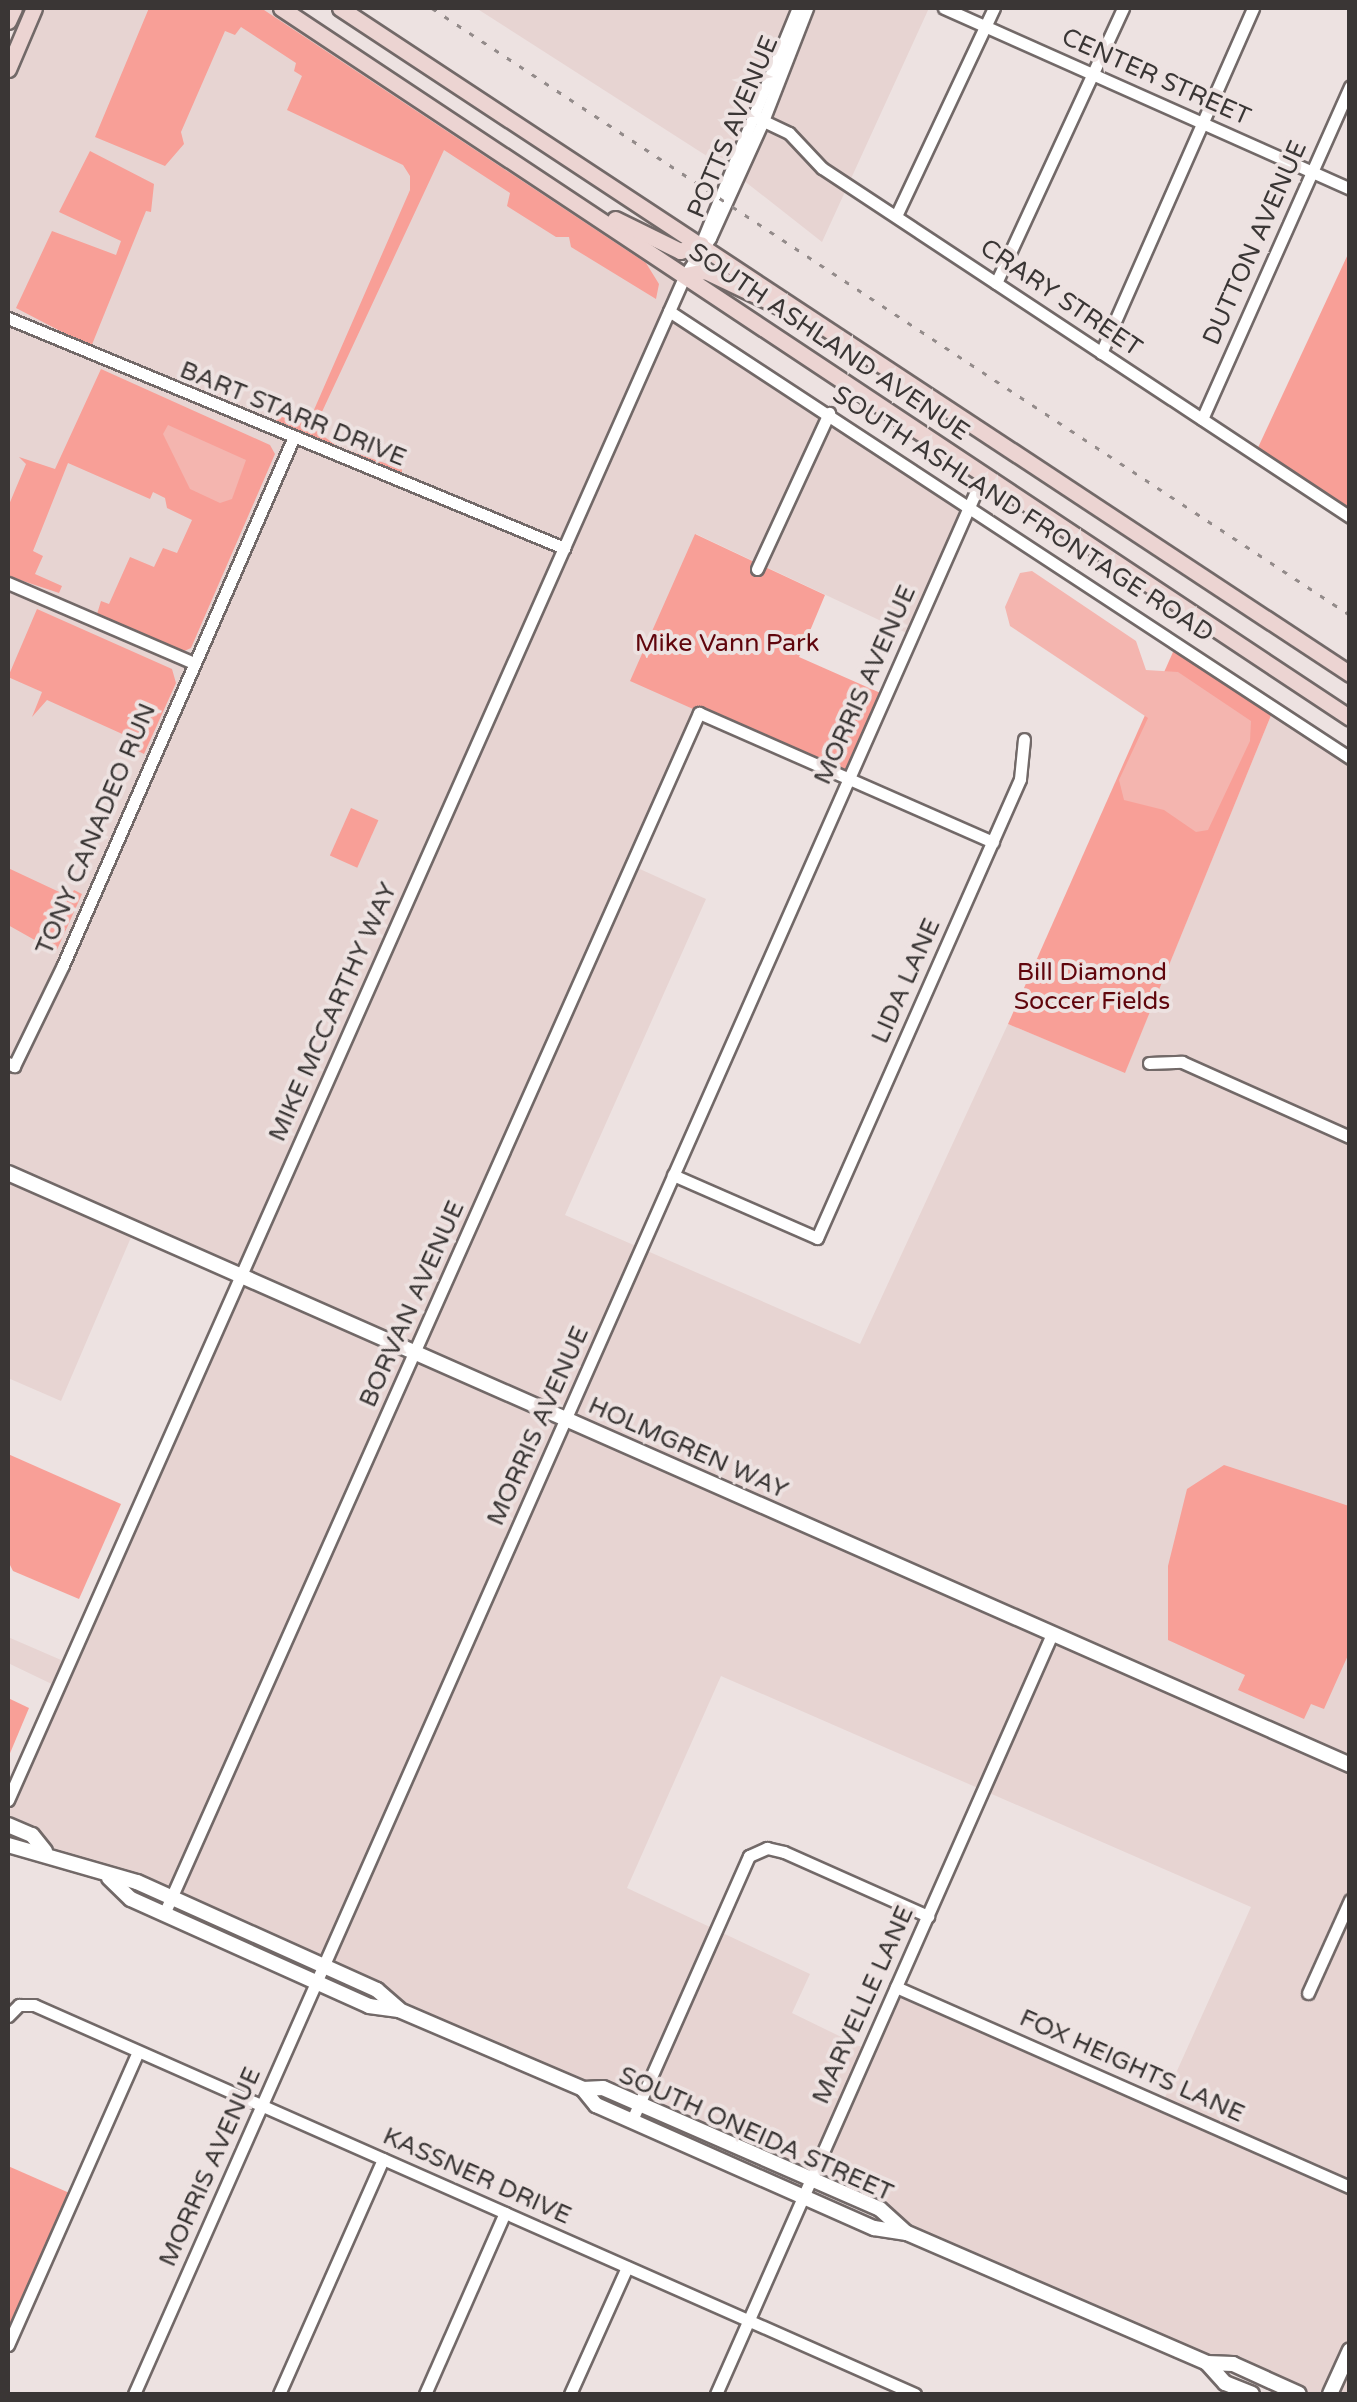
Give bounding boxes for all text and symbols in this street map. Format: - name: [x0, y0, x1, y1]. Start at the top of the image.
- street label: CENTER STREET: [1057, 22, 1255, 132]
- street label: POTTS AVENUE: [681, 32, 785, 222]
- street label: DUTTON AVENUE: [1196, 136, 1314, 350]
- street label: CRARY STREET: [974, 233, 1148, 363]
- street label: SOUTH ASHLAND AVENUE: [683, 237, 975, 447]
- street label: BART STARR DRIVE: [175, 355, 411, 473]
- street label: SOUTH ASHLAND FRONTAGE ROAD: [827, 379, 1219, 649]
- street label: MORRIS AVENUE: [808, 581, 922, 789]
- park label: Mike Vann Park: [635, 628, 819, 658]
- street label: TONY CANADEO RUN: [29, 699, 163, 959]
- street label: MIKE MCCARTHY WAY: [262, 878, 404, 1146]
- street label: LIDA LANE: [865, 914, 947, 1048]
- park label: Bill Diamond Soccer Fields: [1014, 958, 1170, 1017]
- street label: BORVAN AVENUE: [353, 1196, 471, 1412]
- street label: MORRIS AVENUE: [481, 1322, 595, 1530]
- street label: HOLMGREN WAY: [584, 1390, 792, 1506]
- street label: MARVELLE LANE: [806, 1901, 920, 2109]
- street label: FOX HEIGHTS LANE: [1015, 2003, 1249, 2129]
- street label: SOUTH ONEIDA STREET: [614, 2060, 898, 2208]
- street label: MORRIS AVENUE: [153, 2063, 267, 2271]
- street label: KASSNER DRIVE: [378, 2121, 576, 2231]

